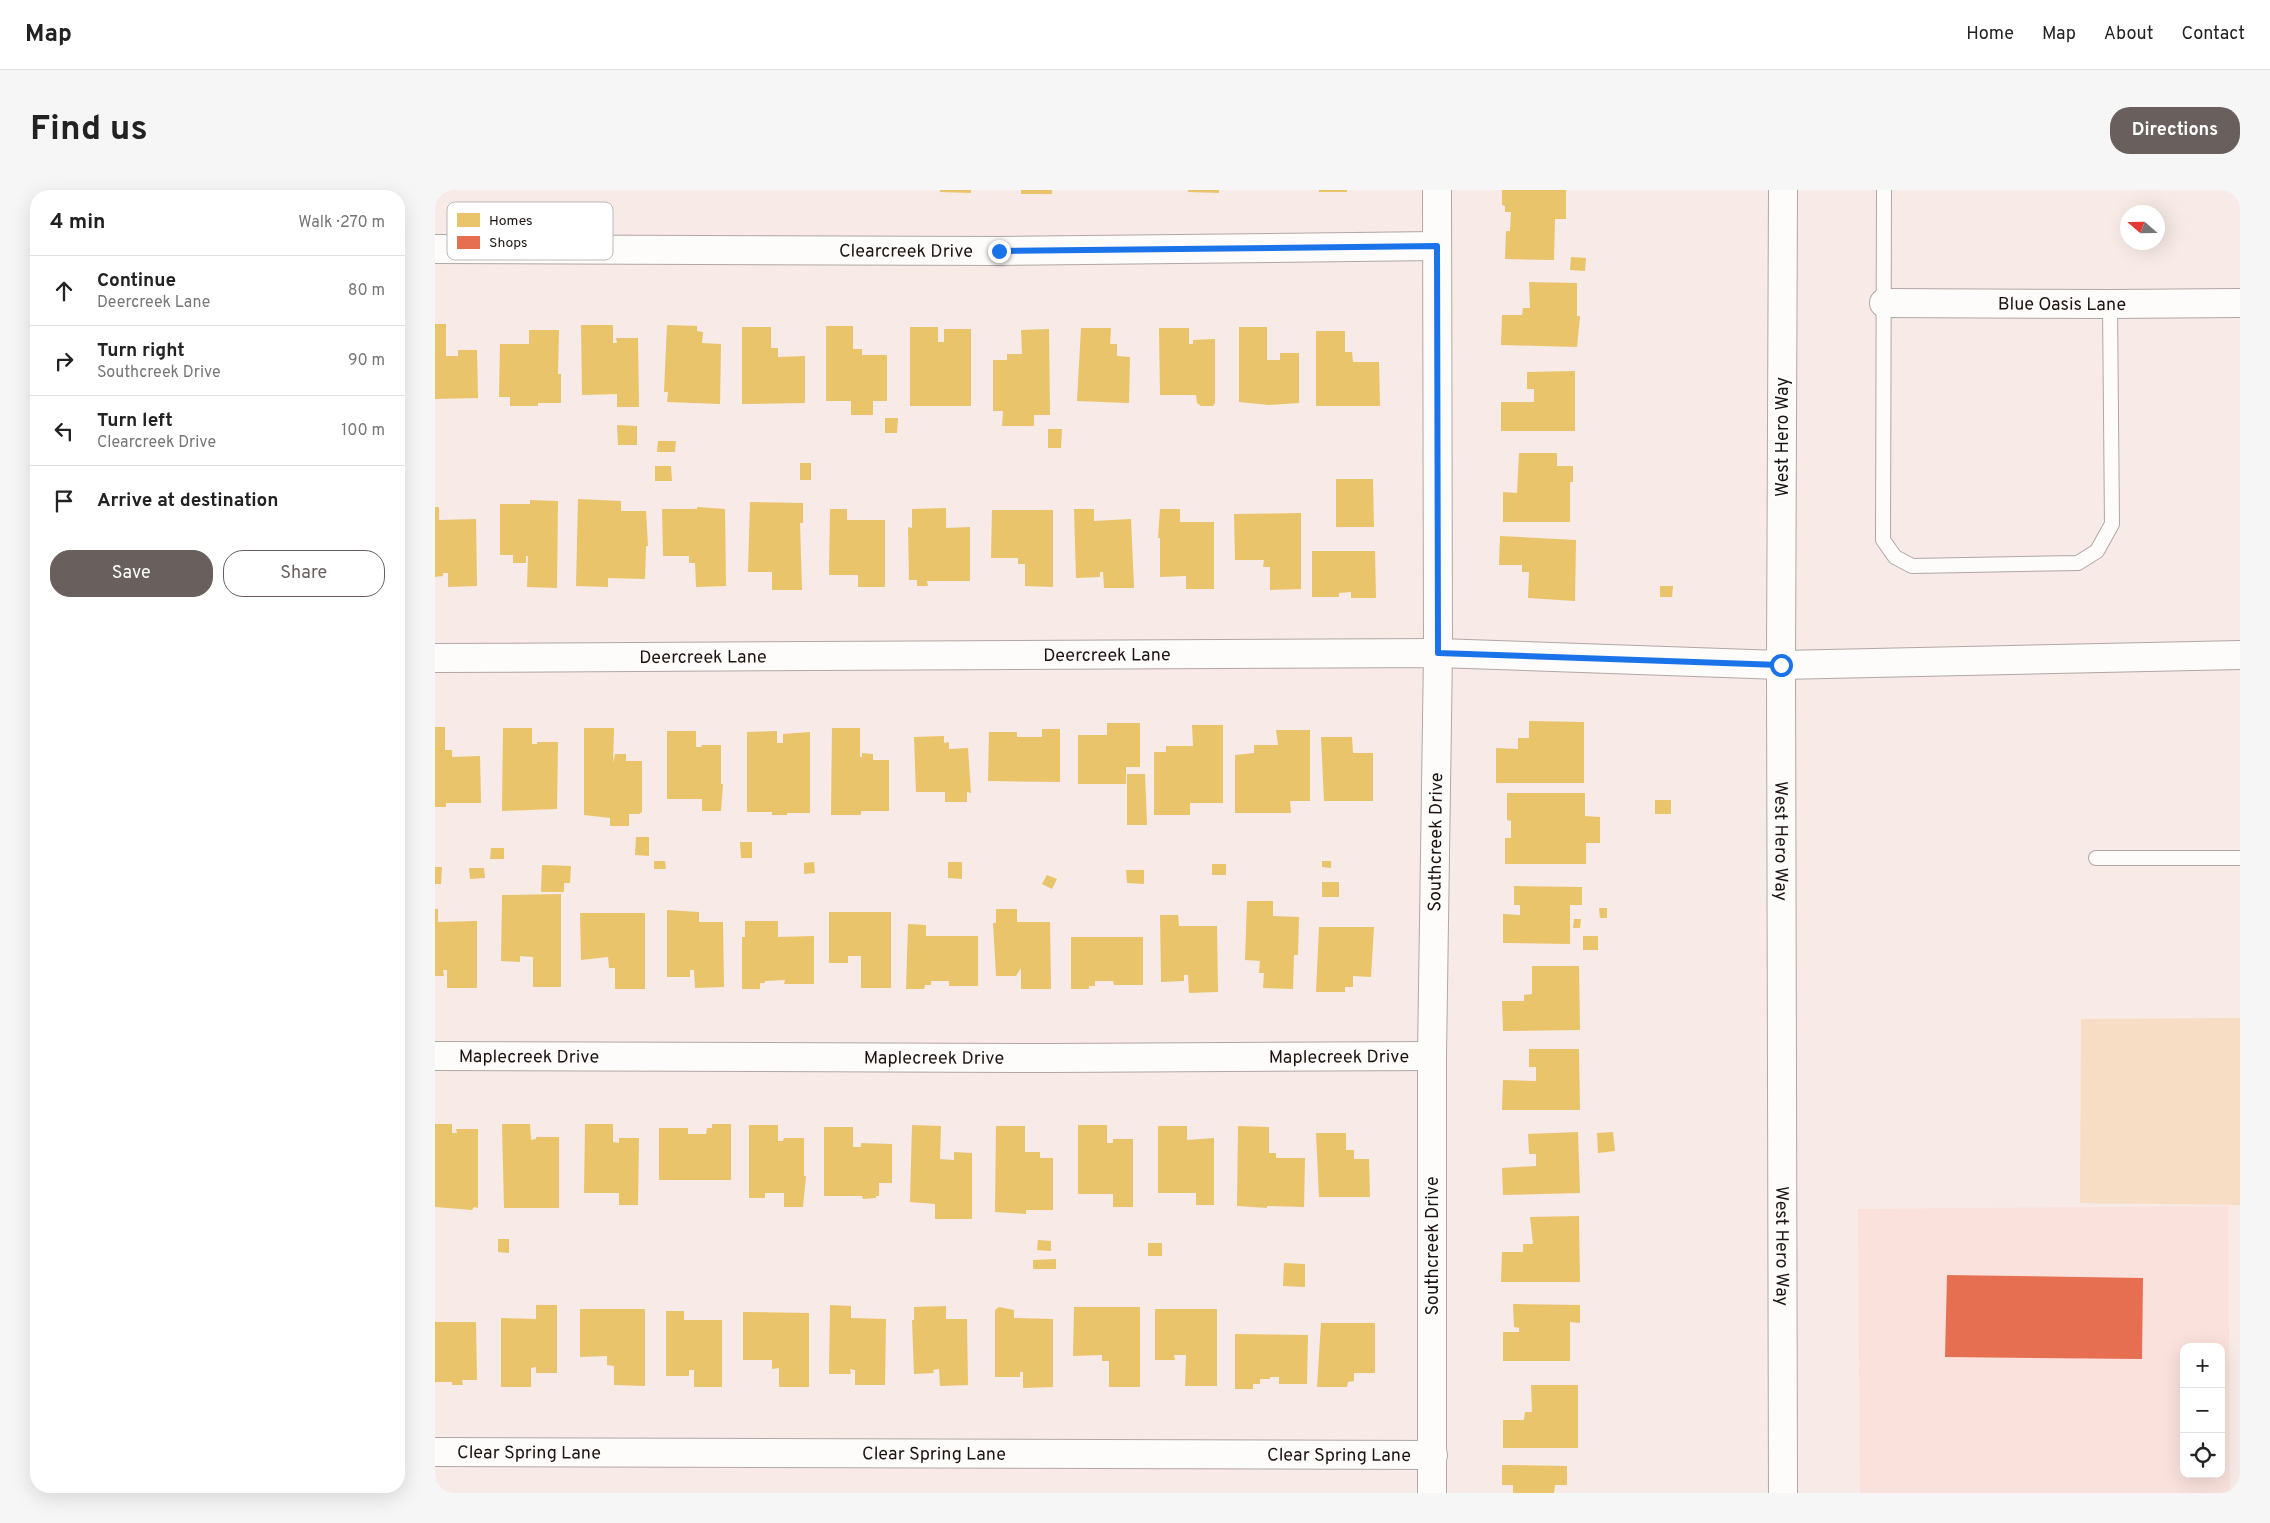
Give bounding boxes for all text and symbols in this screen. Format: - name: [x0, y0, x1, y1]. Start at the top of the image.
- text: Map: [25, 20, 72, 50]
- text: Home: [1966, 23, 2014, 46]
- text: Map: [2042, 23, 2076, 46]
- text: About: [2104, 23, 2153, 46]
- text: Contact: [2181, 23, 2245, 46]
- button: Directions: [2110, 107, 2240, 154]
- text: Find us: [30, 108, 148, 152]
- legend: [447, 202, 613, 260]
- north arrow: [2120, 205, 2165, 250]
- text: 4 min: [50, 209, 106, 236]
- text: Walk · 270 m: [298, 213, 385, 233]
- text: Homes: [489, 213, 533, 230]
- text: Shops: [489, 235, 528, 252]
- street label: Clearcreek Drive: [839, 240, 973, 264]
- route end: [988, 240, 1011, 263]
- text: Continue: [97, 269, 176, 293]
- icon: ahead: [50, 277, 78, 305]
- text: 80 m: [348, 281, 385, 301]
- text: Deercreek Lane: [97, 293, 210, 313]
- street label: Blue Oasis Lane: [1998, 294, 2126, 317]
- text: Turn right: [97, 339, 185, 363]
- icon: right: [50, 347, 78, 375]
- text: 90 m: [348, 351, 385, 371]
- text: Southcreek Drive: [97, 363, 221, 383]
- street label: West Hero Way: [1772, 377, 1795, 497]
- text: Turn left: [97, 409, 173, 433]
- icon: left: [50, 417, 78, 445]
- text: 100 m: [341, 421, 385, 441]
- text: Clearcreek Drive: [97, 433, 216, 453]
- icon: arrive: [50, 487, 78, 515]
- text: Arrive at destination: [97, 489, 278, 513]
- button: Save: [50, 550, 213, 597]
- button: Share: [223, 550, 385, 597]
- street label: Deercreek Lane: [1043, 644, 1171, 668]
- street label: Deercreek Lane: [639, 646, 767, 670]
- route start: [1770, 654, 1793, 677]
- street label: Southcreek Drive: [1424, 772, 1449, 912]
- street label: West Hero Way: [1768, 781, 1792, 901]
- street label: Maplecreek Drive: [459, 1046, 599, 1070]
- street label: Maplecreek Drive: [1269, 1046, 1409, 1070]
- street label: Maplecreek Drive: [864, 1047, 1004, 1071]
- street label: Southcreek Drive: [1422, 1176, 1445, 1316]
- street label: West Hero Way: [1769, 1186, 1793, 1306]
- map controls: [2180, 1343, 2225, 1478]
- button: +: [2180, 1343, 2225, 1388]
- button: −: [2180, 1388, 2225, 1433]
- button: locate: [2180, 1433, 2225, 1478]
- street label: Clear Spring Lane: [457, 1442, 601, 1465]
- street label: Clear Spring Lane: [862, 1443, 1006, 1467]
- street label: Clear Spring Lane: [1267, 1445, 1411, 1468]

